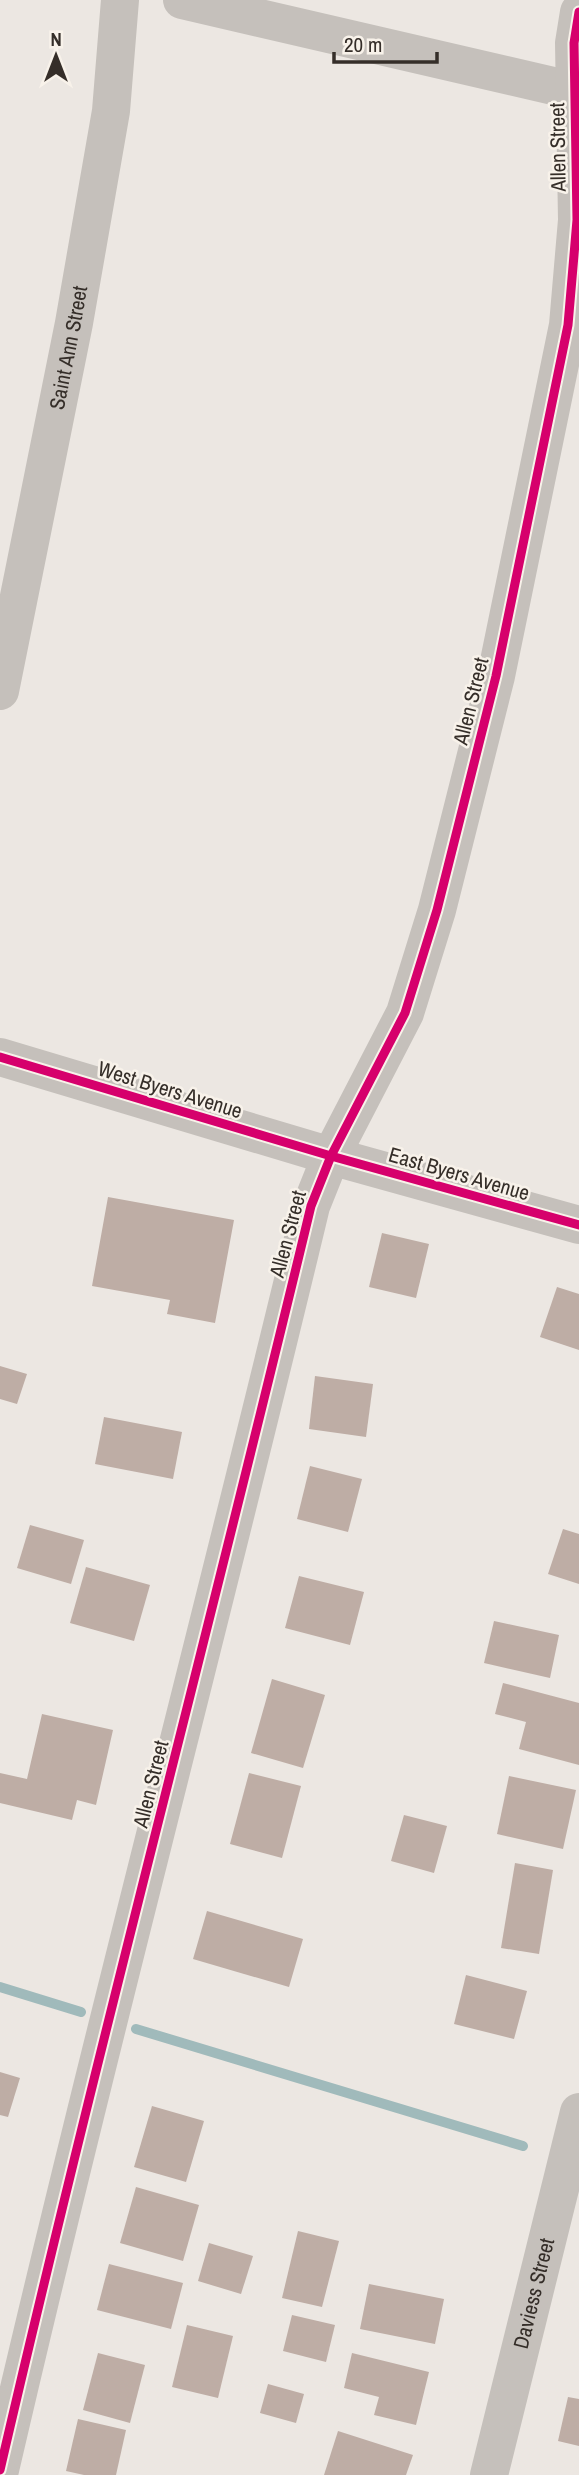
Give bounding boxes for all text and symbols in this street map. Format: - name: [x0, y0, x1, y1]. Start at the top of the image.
- north arrow: [21, 21, 91, 91]
- scale bar: [334, 21, 437, 65]
- text: N: [50, 26, 62, 52]
- text: 20 m: [344, 30, 382, 59]
- street label: Allen Street: [542, 102, 573, 193]
- street label: Saint Ann Street: [42, 283, 94, 412]
- street label: Allen Street: [445, 654, 495, 749]
- street label: West Byers Avenue: [94, 1054, 246, 1125]
- street label: East Byers Avenue: [385, 1140, 533, 1207]
- street label: Allen Street: [262, 1187, 313, 1282]
- street label: Allen Street: [125, 1737, 175, 1832]
- street label: Daviess Street: [506, 2235, 561, 2352]

